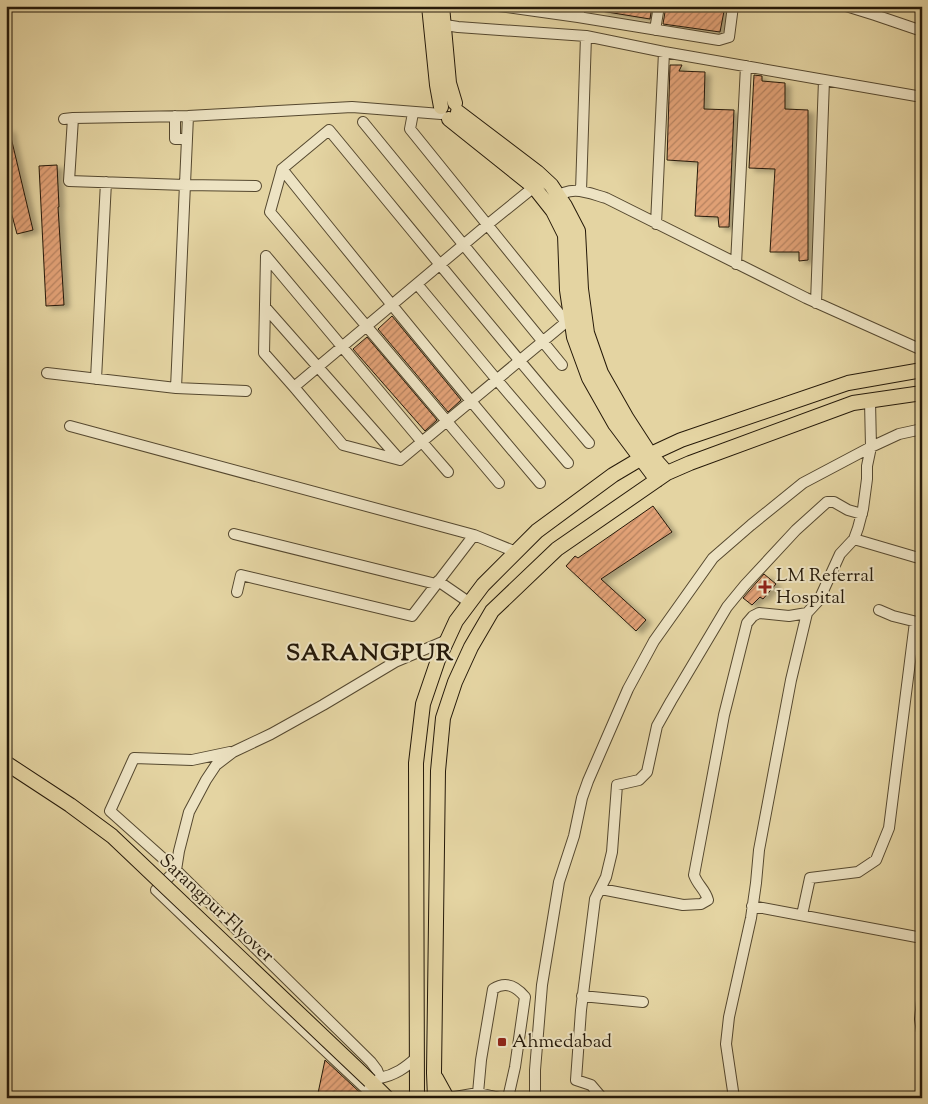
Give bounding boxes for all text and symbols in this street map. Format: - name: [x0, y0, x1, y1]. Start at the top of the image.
- place label: LM Referral Hospital: [776, 563, 874, 612]
- marker: LM Referral Hospital: [758, 580, 772, 594]
- district label: SARANGPUR: [286, 637, 454, 671]
- street label: Sarangpur Flyover: [152, 848, 280, 970]
- place label: Ahmedabad: [512, 1029, 612, 1056]
- marker: Ahmedabad: [496, 1036, 508, 1048]

